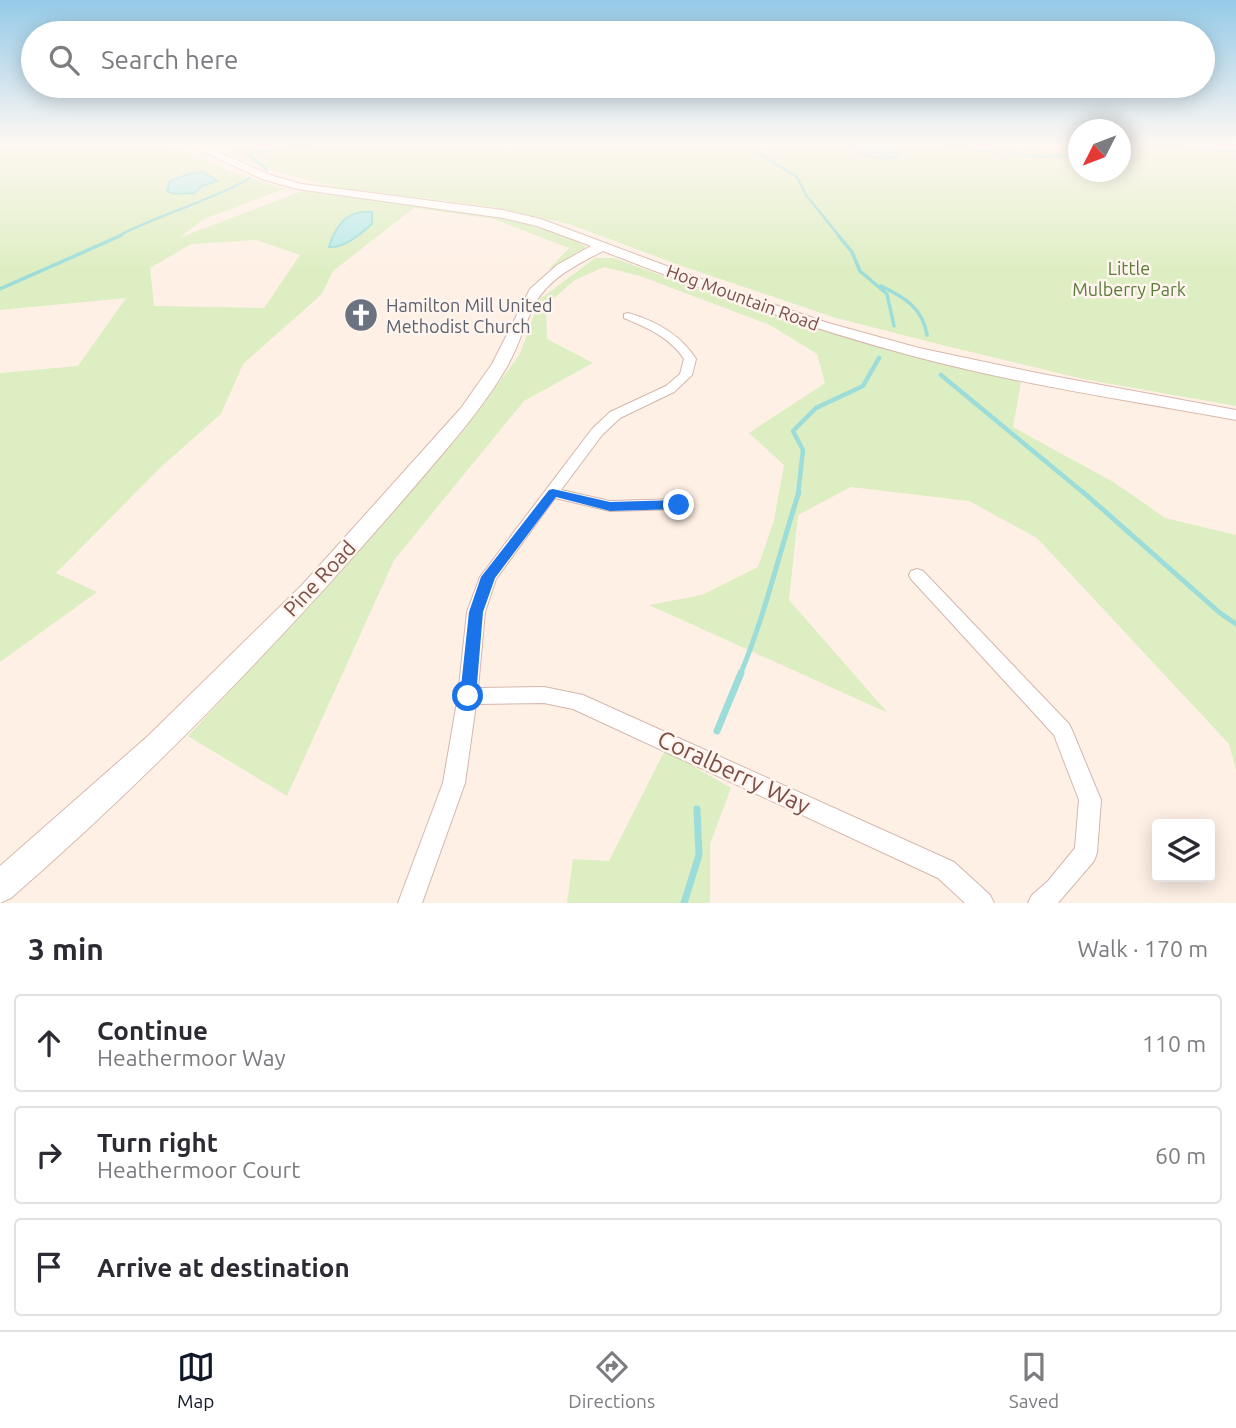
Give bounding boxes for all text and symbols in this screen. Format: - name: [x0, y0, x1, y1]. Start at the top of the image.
- search box: [21, 21, 1215, 98]
- icon: search: [45, 41, 83, 79]
- text: Search here: [101, 45, 238, 74]
- north arrow: [1068, 119, 1131, 182]
- park label: Little Mulberry Park: [1072, 258, 1186, 299]
- street label: Hog Mountain Road: [664, 260, 822, 334]
- place label: Hamilton Mill United Methodist Church: [386, 295, 552, 336]
- church icon: Hamilton Mill United Methodist Church: [342, 296, 380, 334]
- route end: [663, 489, 694, 520]
- street label: Pine Road: [278, 535, 360, 621]
- route start: [452, 680, 483, 711]
- street label: Coralberry Way: [653, 725, 815, 819]
- map controls: [1152, 819, 1215, 882]
- button: layers: [1152, 819, 1215, 882]
- text: 3 min: [28, 932, 104, 966]
- text: Walk · 170 m: [1077, 936, 1208, 961]
- text: Continue: [97, 1016, 208, 1045]
- icon: ahead: [30, 1024, 68, 1062]
- text: 110 m: [1142, 1031, 1206, 1056]
- text: Heathermoor Way: [97, 1045, 286, 1070]
- text: Turn right: [97, 1128, 218, 1157]
- icon: right: [30, 1136, 68, 1174]
- text: 60 m: [1155, 1143, 1206, 1168]
- text: Heathermoor Court: [97, 1157, 300, 1182]
- icon: arrive: [30, 1248, 68, 1286]
- text: Arrive at destination: [97, 1253, 350, 1282]
- tab: Map: [177, 1348, 215, 1412]
- tab: Directions: [568, 1348, 655, 1412]
- tab: Saved: [1009, 1348, 1059, 1412]

